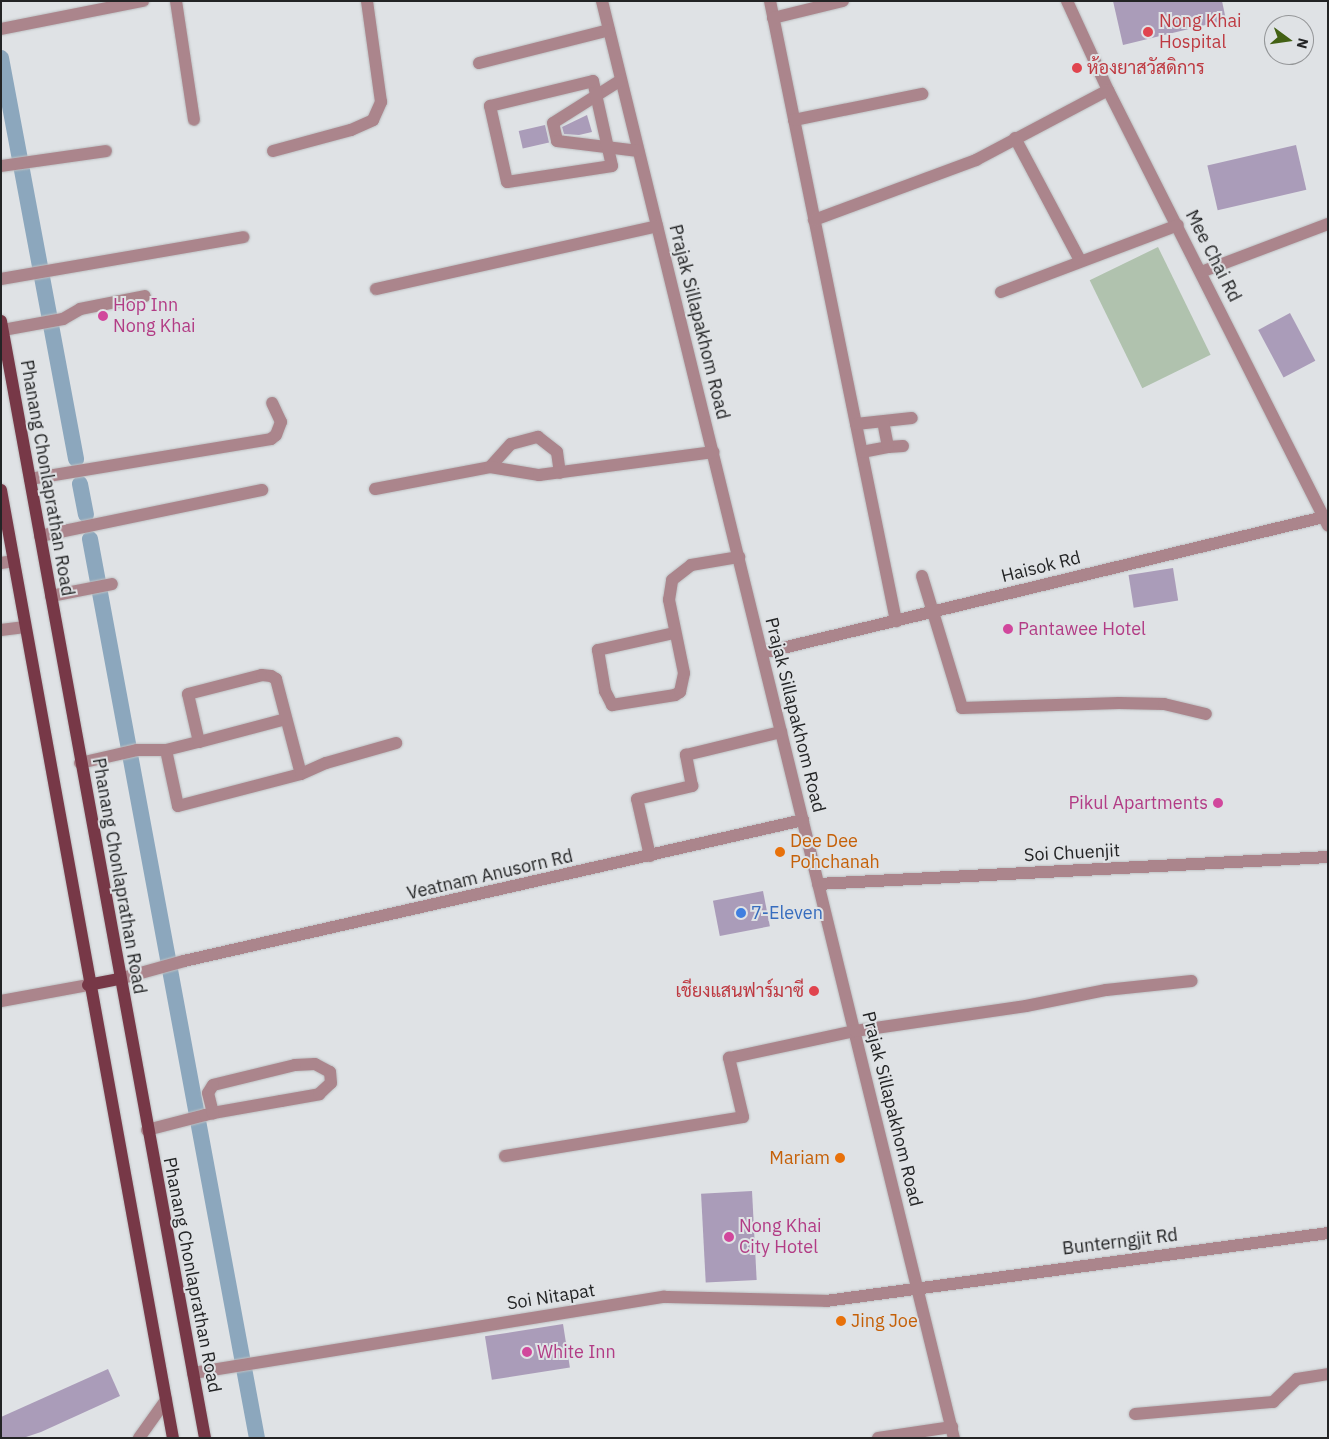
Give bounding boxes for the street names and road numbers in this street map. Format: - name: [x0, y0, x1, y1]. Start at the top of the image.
- street label: Mee Chai Rd: [1181, 207, 1245, 305]
- street label: Prajak Sillapakhom Road: [664, 222, 734, 422]
- street label: Phanang Chonlaprathan Road: [16, 358, 78, 598]
- street label: Haisok Rd: [999, 547, 1083, 587]
- street label: Prajak Sillapakhom Road: [760, 615, 830, 815]
- street label: Phanang Chonlaprathan Road: [88, 756, 150, 996]
- street label: Soi Chuenjit: [1023, 840, 1121, 866]
- street label: Veatnam Anusorn Rd: [405, 845, 575, 905]
- street label: Prajak Sillapakhom Road: [857, 1009, 927, 1209]
- street label: Phanang Chonlaprathan Road: [159, 1155, 225, 1395]
- street label: Bunterngjit Rd: [1061, 1224, 1179, 1260]
- street label: Soi Nitapat: [505, 1279, 597, 1315]

